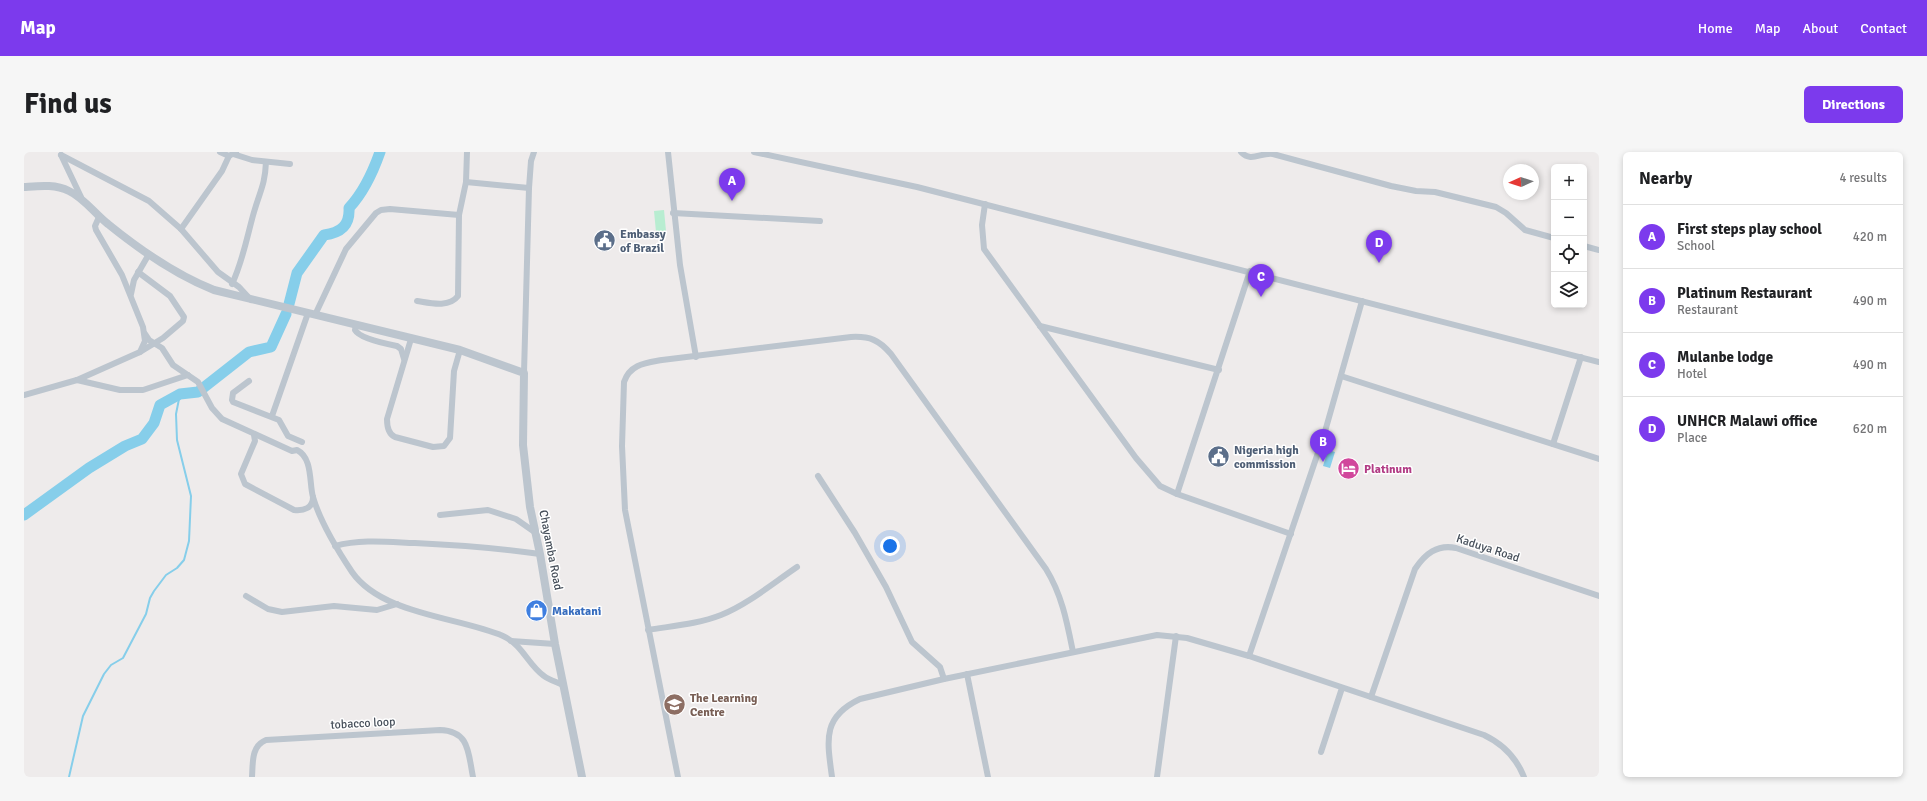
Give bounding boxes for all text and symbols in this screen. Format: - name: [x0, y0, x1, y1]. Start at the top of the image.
- text: Map: [20, 16, 56, 40]
- text: Home: [1698, 20, 1733, 37]
- text: Map: [1755, 20, 1780, 37]
- text: About: [1802, 20, 1838, 37]
- text: Contact: [1860, 20, 1907, 37]
- button: Directions: [1804, 86, 1903, 123]
- text: Find us: [24, 87, 112, 121]
- north arrow: [1503, 164, 1539, 200]
- map controls: [1551, 164, 1587, 308]
- button: +: [1551, 164, 1587, 200]
- pin: A: [719, 168, 745, 201]
- text: Nearby: [1639, 168, 1692, 189]
- text: 4 results: [1839, 170, 1887, 186]
- button: −: [1551, 200, 1587, 236]
- text: First steps play school: [1677, 220, 1822, 238]
- place label: Embassy of Brazil: [620, 227, 666, 256]
- public building icon: Embassy of Brazil: [591, 228, 617, 254]
- text: A: [1648, 229, 1656, 245]
- text: 420 m: [1853, 229, 1887, 245]
- pin: D: [1366, 230, 1392, 263]
- button: locate: [1551, 236, 1587, 272]
- text: School: [1677, 238, 1715, 254]
- pin: C: [1248, 264, 1274, 297]
- button: layers: [1551, 272, 1587, 308]
- text: Platinum Restaurant: [1677, 284, 1812, 302]
- text: B: [1648, 293, 1656, 309]
- text: 490 m: [1853, 293, 1887, 309]
- text: Restaurant: [1677, 302, 1738, 318]
- text: Mulanbe lodge: [1677, 348, 1773, 366]
- text: C: [1648, 357, 1656, 373]
- text: 490 m: [1853, 357, 1887, 373]
- text: Hotel: [1677, 366, 1707, 382]
- text: UNHCR Malawi office: [1677, 412, 1817, 430]
- text: D: [1648, 421, 1656, 437]
- text: 620 m: [1853, 421, 1887, 437]
- pin: B: [1310, 429, 1336, 462]
- text: Place: [1677, 430, 1707, 446]
- place label: Nigeria high commission: [1234, 443, 1299, 472]
- public building icon: Nigeria high commission: [1205, 444, 1231, 470]
- hotel icon: Platinum: [1336, 456, 1362, 482]
- place label: Platinum: [1364, 462, 1412, 477]
- street label: Chayamba Road: [535, 509, 566, 592]
- street label: Kaduya Road: [1454, 531, 1522, 566]
- your location: [880, 536, 900, 556]
- shop icon: Makatani: [523, 598, 549, 624]
- place label: Makatani: [552, 604, 601, 619]
- place label: The Learning Centre: [690, 691, 758, 720]
- school or university icon: The Learning Centre: [661, 692, 687, 718]
- street label: tobacco loop: [330, 714, 396, 733]

